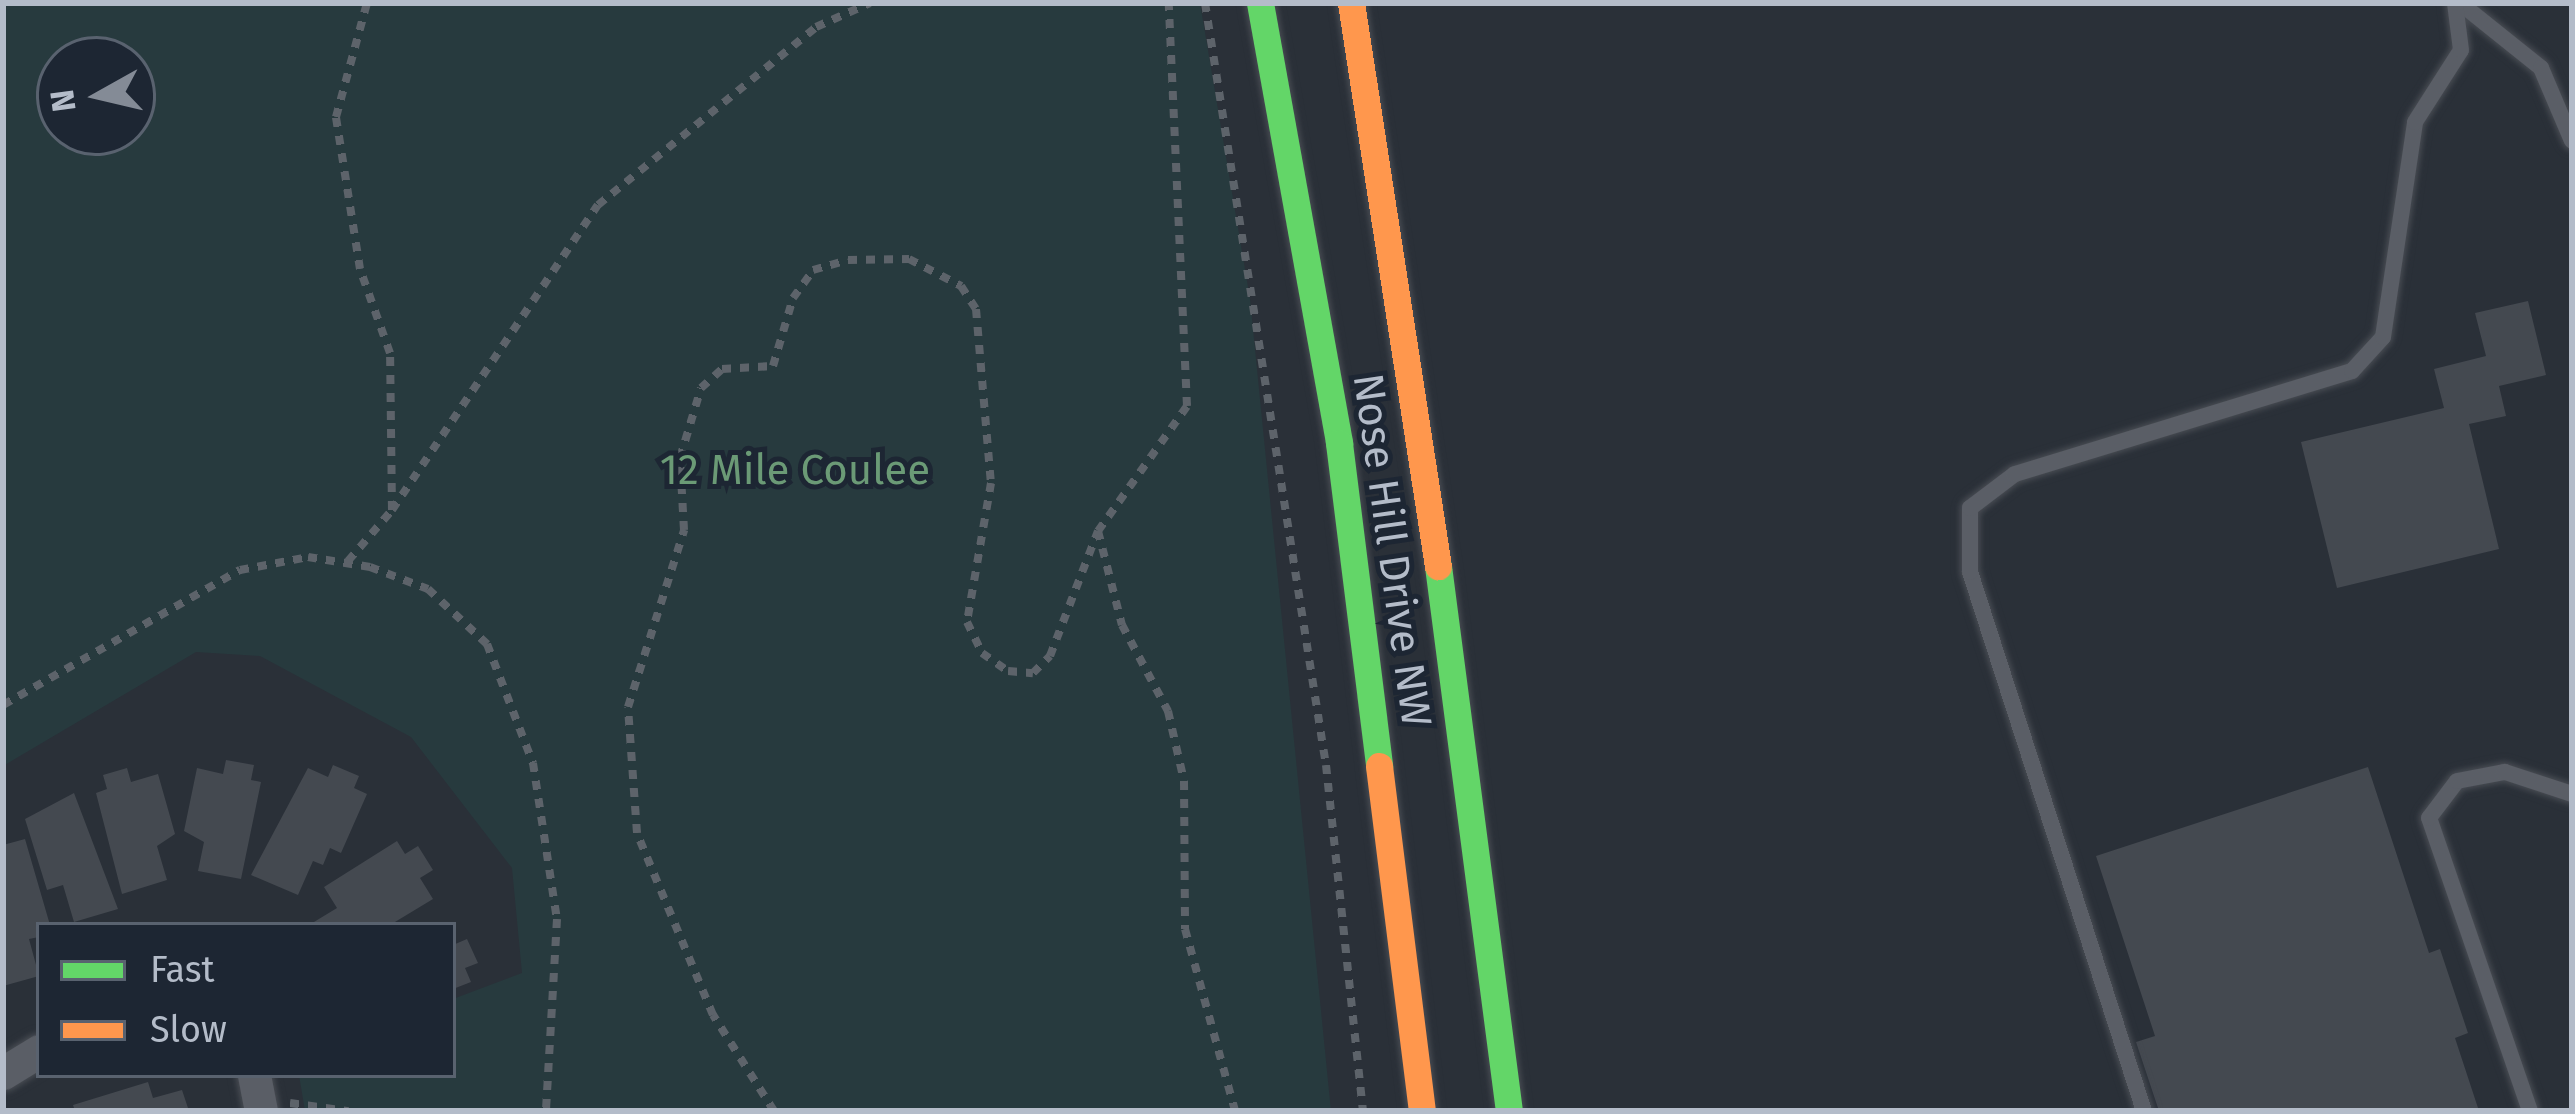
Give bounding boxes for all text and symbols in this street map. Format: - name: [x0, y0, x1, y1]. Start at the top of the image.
- north arrow: [36, 36, 156, 156]
- text: N: [42, 87, 85, 114]
- street label: Nose Hill Drive NW: [1342, 370, 1442, 730]
- park label: 12 Mile Coulee: [660, 445, 930, 495]
- legend: [36, 922, 456, 1078]
- text: Fast: [150, 948, 215, 992]
- text: Slow: [150, 1008, 227, 1052]

